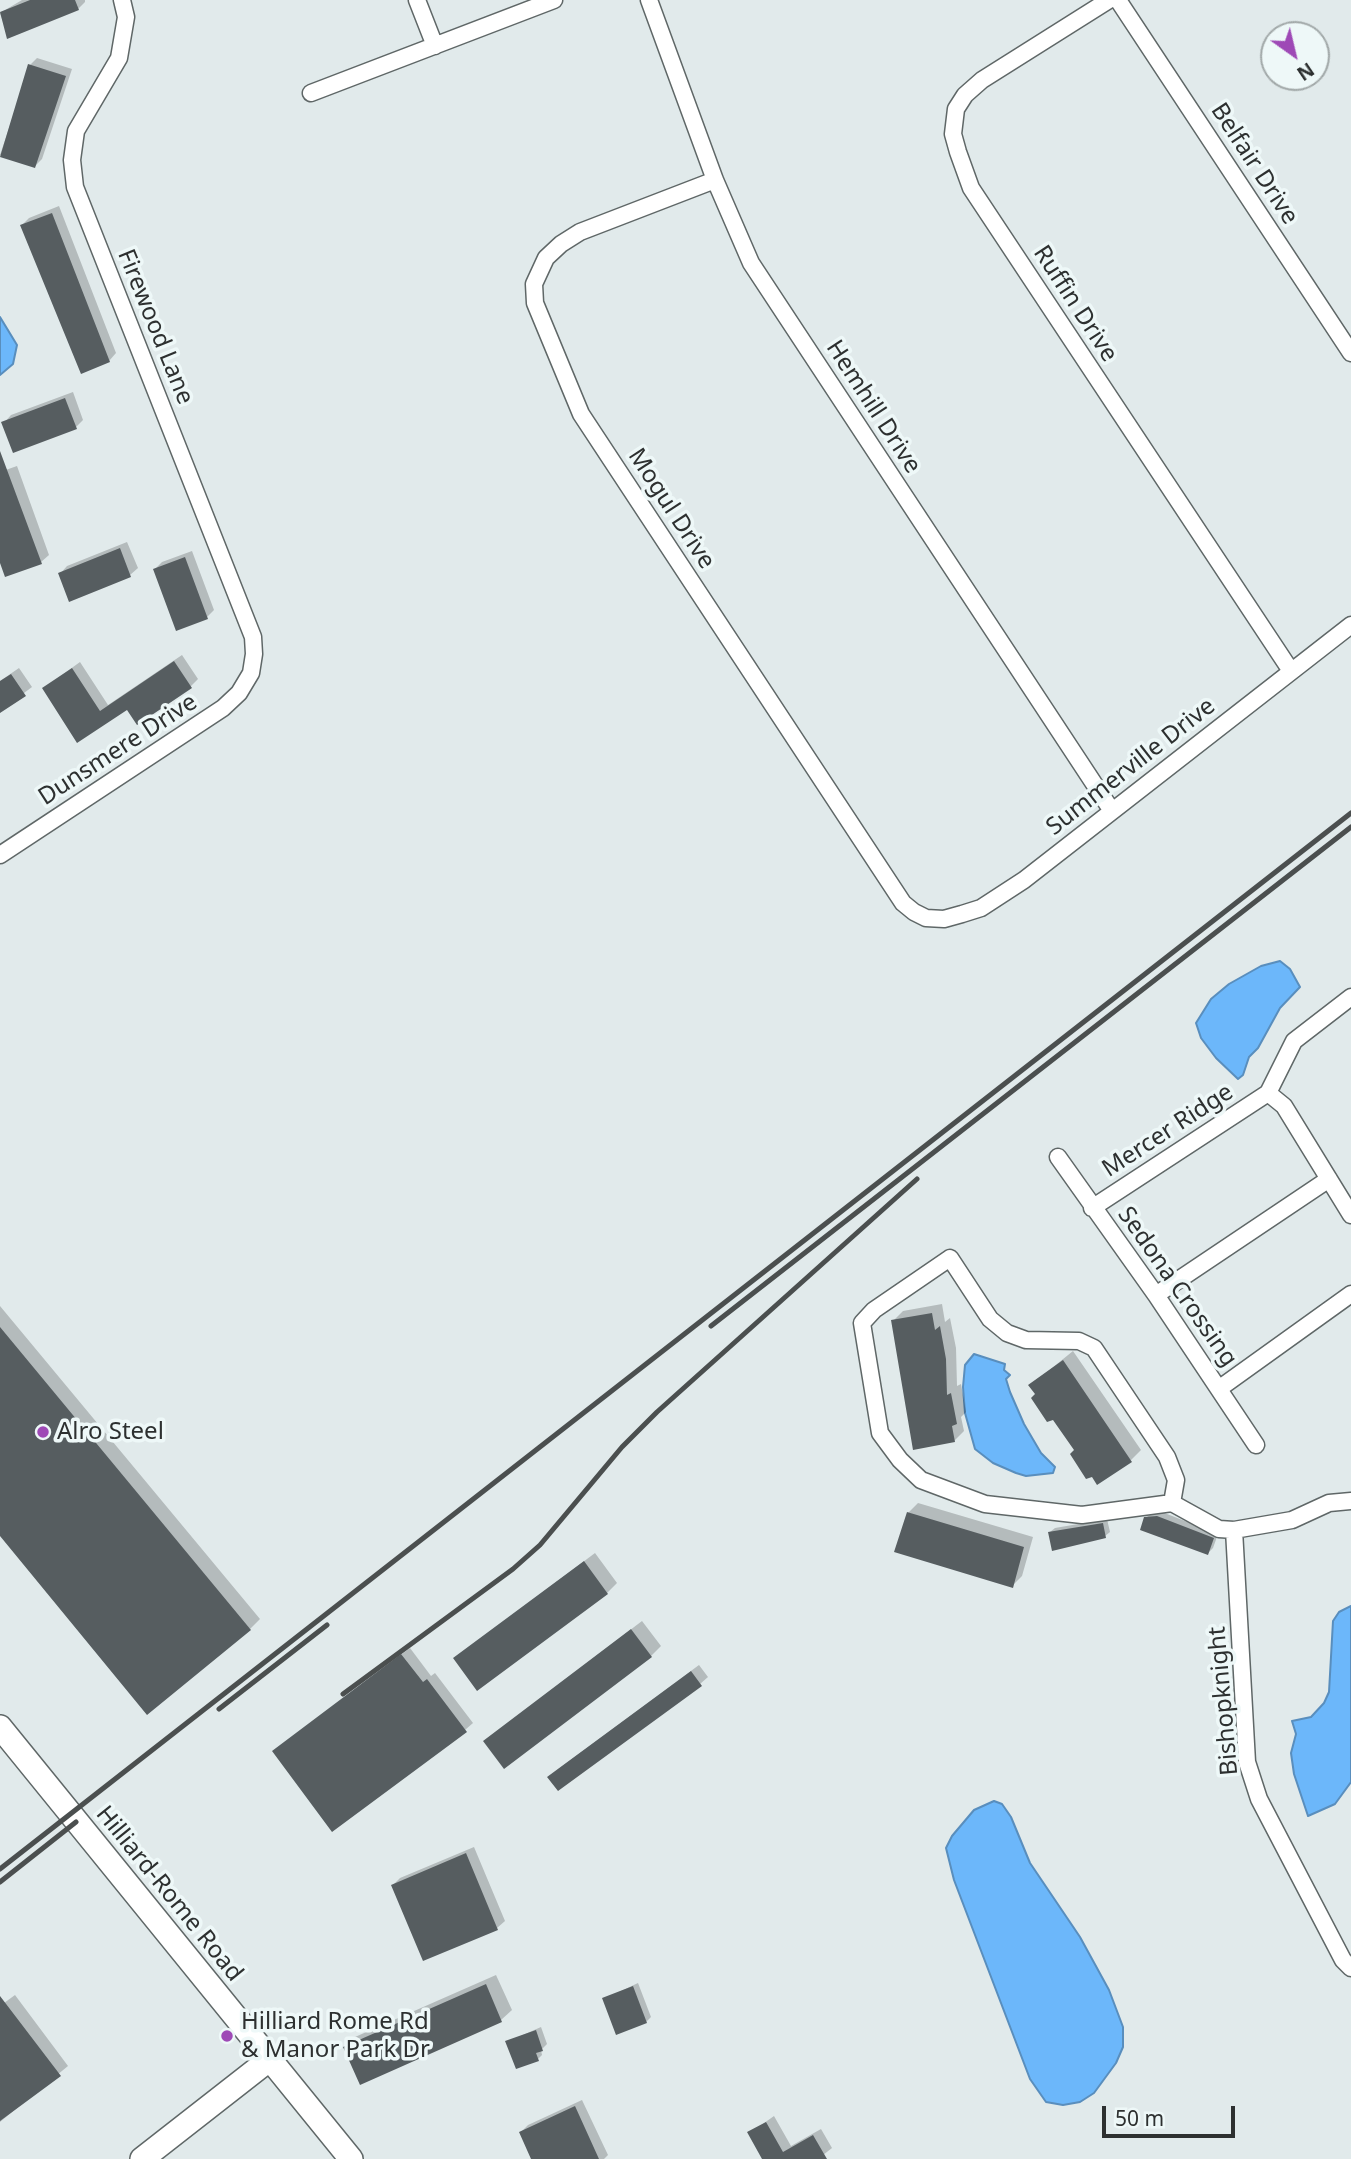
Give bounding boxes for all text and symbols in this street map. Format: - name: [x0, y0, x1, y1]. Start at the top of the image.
- north arrow: [1260, 21, 1330, 91]
- text: N: [1292, 57, 1319, 87]
- street label: Belfair Drive: [1204, 98, 1304, 230]
- street label: Ruffin Drive: [1027, 240, 1123, 368]
- street label: Firewood Lane: [111, 245, 199, 409]
- street label: Hemhill Drive: [819, 335, 927, 479]
- street label: Mogul Drive: [621, 443, 721, 575]
- street label: Dunsmere Drive: [33, 688, 203, 812]
- street label: Summerville Drive: [1041, 692, 1221, 842]
- street label: Mercer Ridge: [1097, 1078, 1239, 1184]
- street label: Sedona Crossing: [1111, 1202, 1243, 1372]
- place label: Alro Steel: [57, 1418, 164, 1446]
- marker: Alro Steel: [35, 1424, 51, 1440]
- street label: Bishopknight: [1203, 1625, 1245, 1777]
- street label: Hilliard-Rome Road: [89, 1801, 249, 1987]
- place label: Hilliard Rome Rd & Manor Park Dr: [241, 2008, 430, 2064]
- marker: Hilliard Rome Rd & Manor Park Dr: [219, 2028, 235, 2044]
- scale bar: [1106, 2092, 1239, 2136]
- text: 50 m: [1115, 2104, 1164, 2132]

